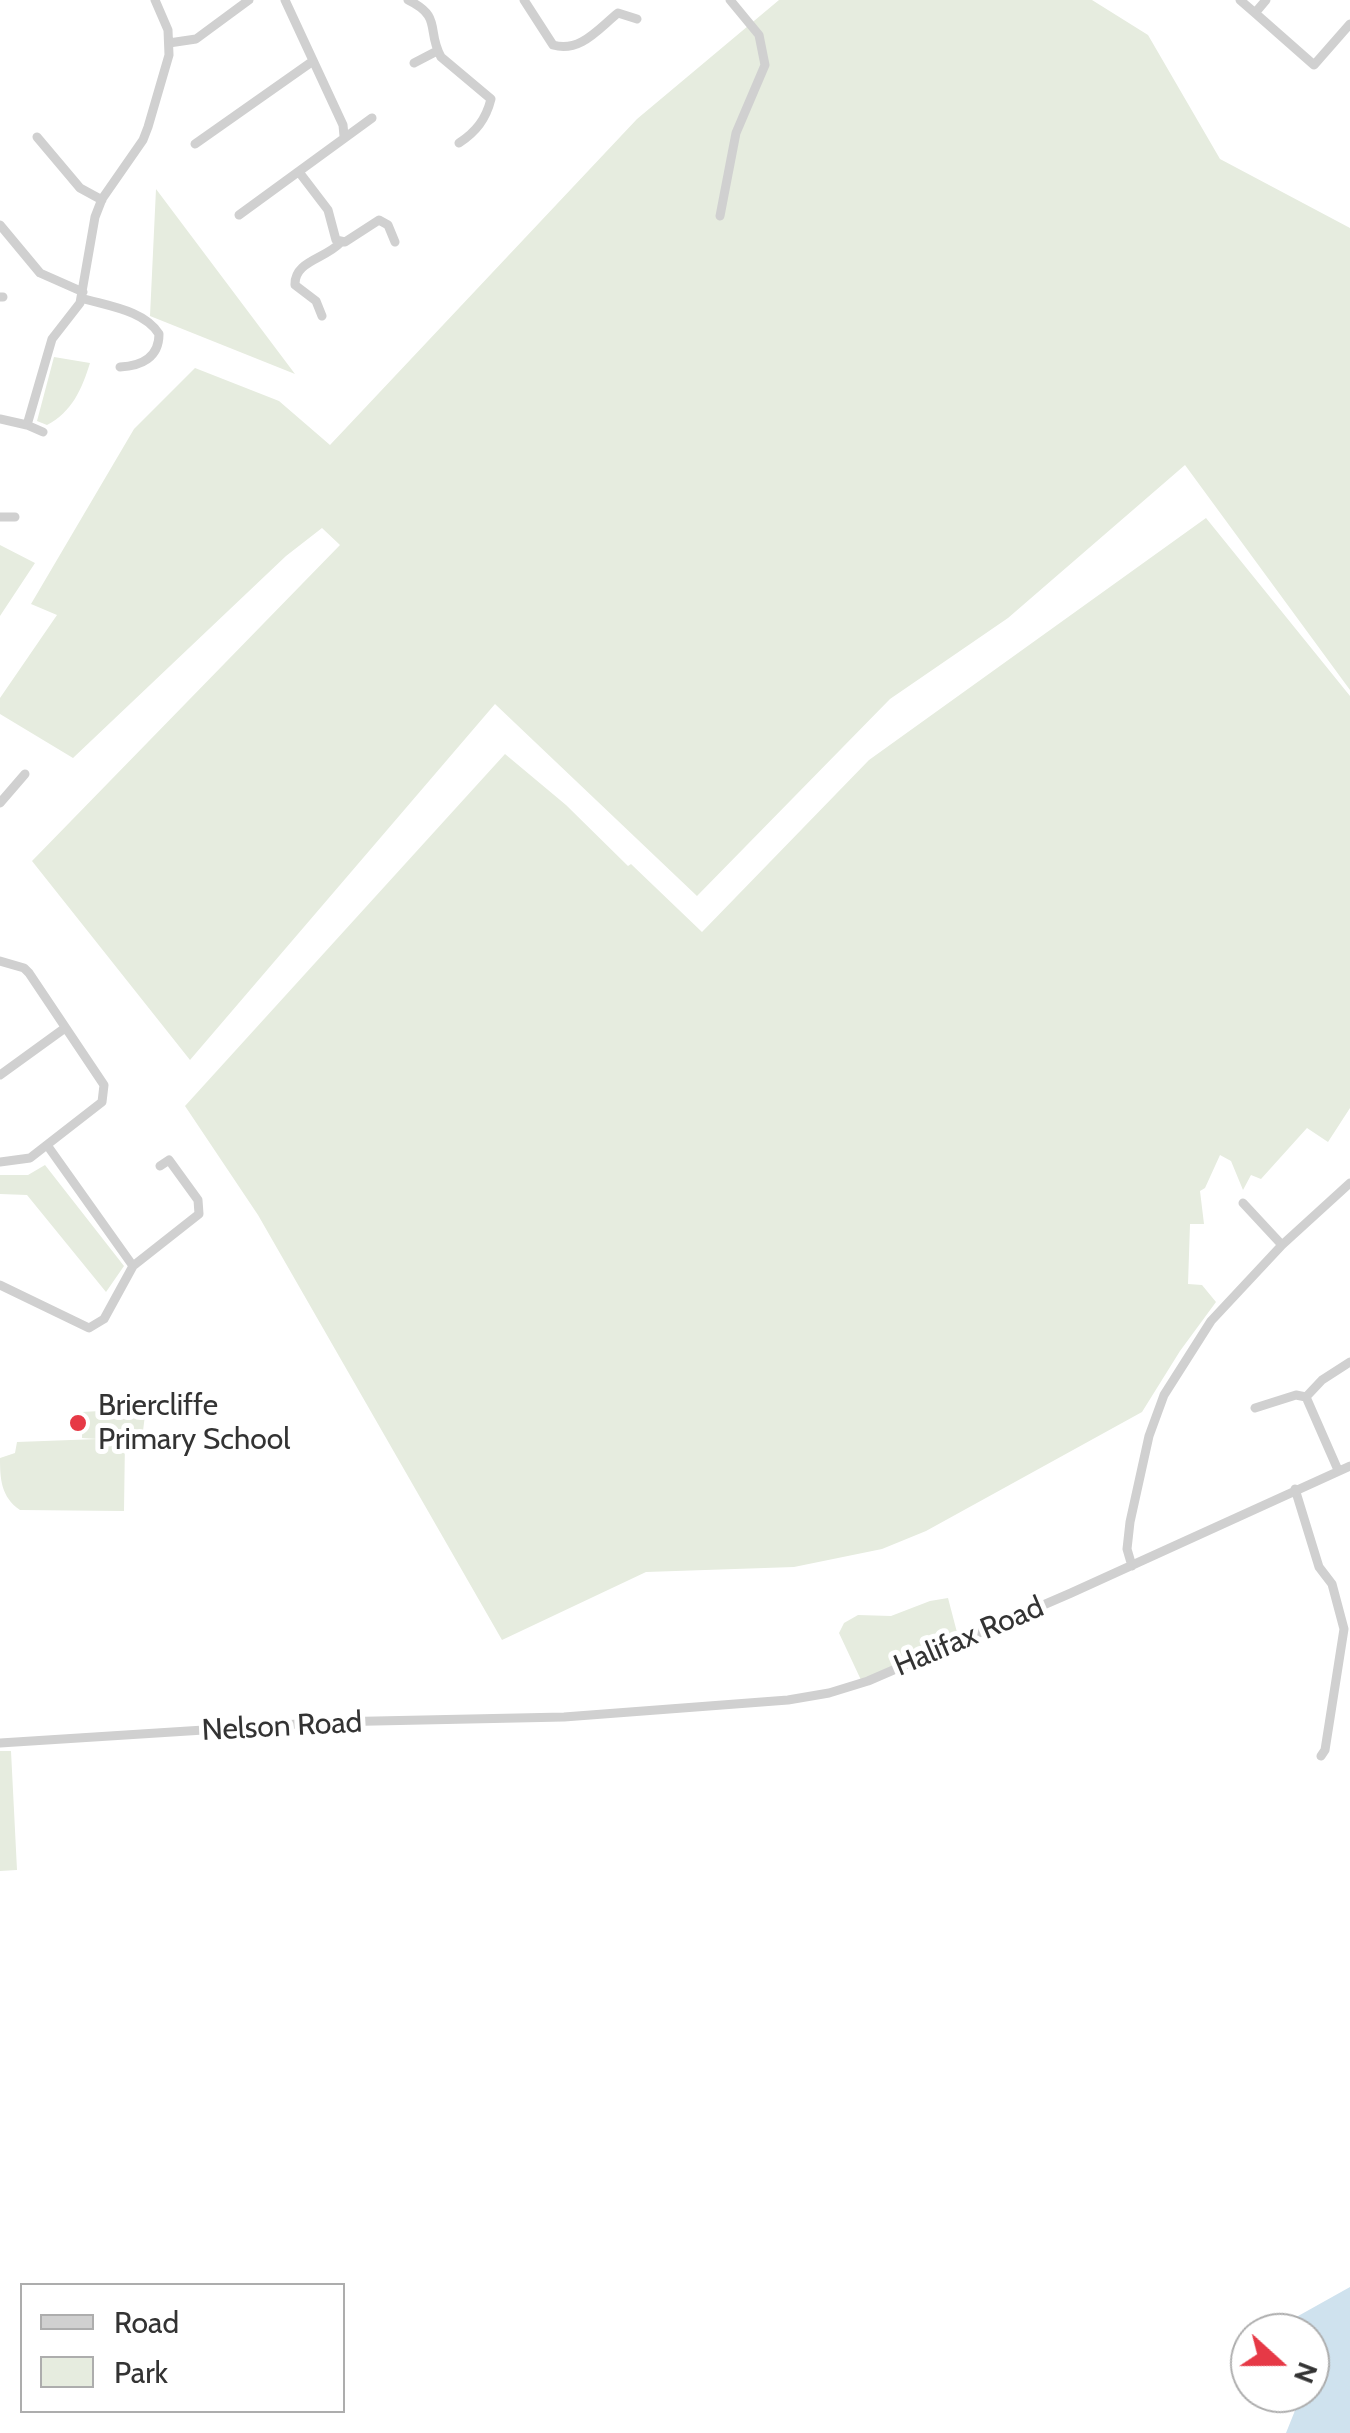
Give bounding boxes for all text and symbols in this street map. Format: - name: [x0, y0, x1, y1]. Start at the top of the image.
- place label: Briercliffe Primary School: [98, 1388, 290, 1458]
- marker: Briercliffe Primary School: [67, 1412, 89, 1434]
- street label: Halifax Road: [889, 1589, 1049, 1685]
- street label: Nelson Road: [201, 1705, 363, 1749]
- legend: [20, 2283, 345, 2413]
- text: Road: [114, 2304, 179, 2341]
- north arrow: [1230, 2313, 1330, 2413]
- text: Park: [114, 2354, 168, 2391]
- text: N: [1287, 2358, 1326, 2388]

